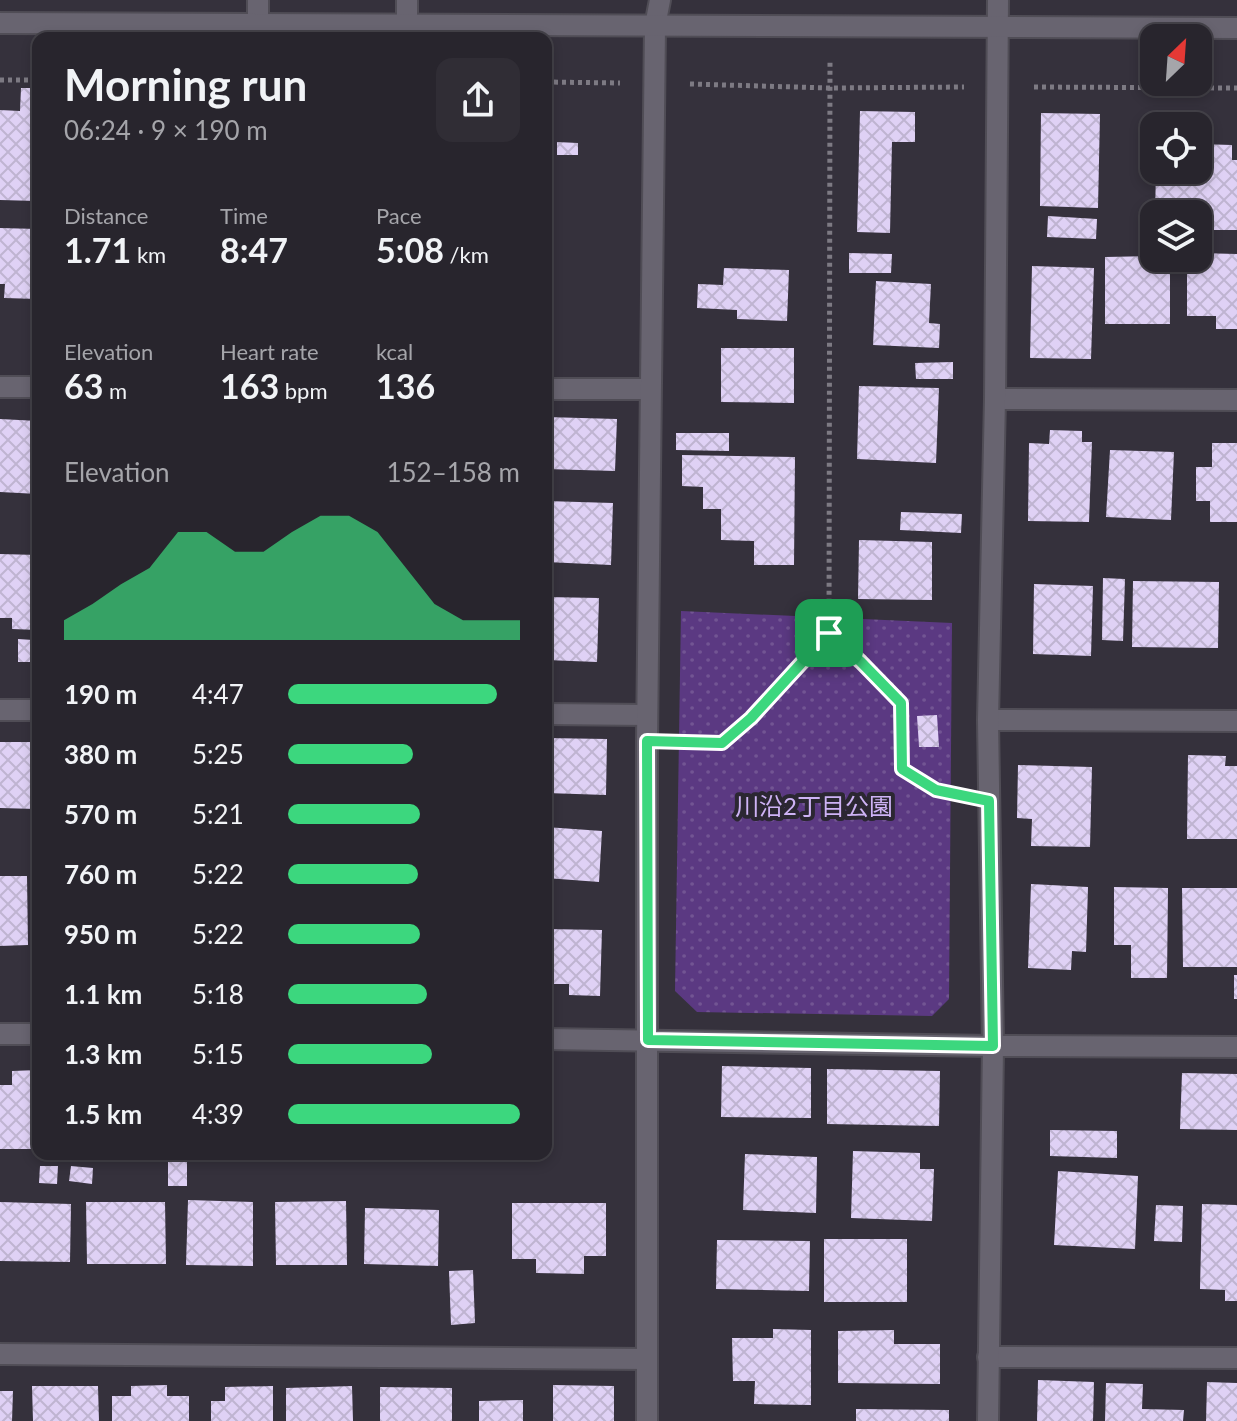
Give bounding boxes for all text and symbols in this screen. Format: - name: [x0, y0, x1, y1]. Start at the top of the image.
- north arrow: [1140, 24, 1212, 96]
- map controls: [1140, 24, 1212, 272]
- text: Morning run: [64, 58, 307, 110]
- button: share: [436, 58, 520, 142]
- button: locate: [1140, 112, 1212, 184]
- text: 06:24 · 9 × 190 m: [64, 114, 268, 146]
- button: layers: [1140, 200, 1212, 272]
- text: Distance: [64, 202, 148, 229]
- text: Time: [220, 202, 268, 229]
- text: Pace: [376, 202, 422, 229]
- text: 1.71: [64, 229, 131, 270]
- text: 8:47: [220, 229, 288, 270]
- text: 5:08: [376, 229, 444, 270]
- text: km: [131, 241, 166, 268]
- text: /km: [444, 241, 489, 268]
- text: Elevation: [64, 338, 153, 365]
- text: Heart rate: [220, 338, 319, 365]
- text: kcal: [376, 338, 413, 365]
- text: 63: [64, 365, 103, 406]
- text: 163: [220, 365, 279, 406]
- text: 136: [376, 365, 435, 406]
- text: m: [103, 377, 127, 404]
- text: bpm: [279, 377, 328, 404]
- text: Elevation: [64, 456, 170, 488]
- text: 152–158 m: [386, 456, 520, 488]
- pin: [795, 599, 863, 667]
- icon: arrive: [807, 611, 851, 655]
- text: 190 m: [64, 678, 137, 710]
- text: 4:47: [192, 678, 244, 710]
- text: 380 m: [64, 738, 137, 770]
- text: 5:25: [192, 738, 244, 770]
- park label: 川沿2丁目公園: [735, 791, 893, 820]
- text: 570 m: [64, 798, 137, 830]
- text: 5:21: [192, 798, 244, 830]
- text: 760 m: [64, 858, 137, 890]
- text: 5:22: [192, 858, 244, 890]
- text: 950 m: [64, 918, 137, 950]
- text: 5:22: [192, 918, 244, 950]
- text: 1.1 km: [64, 978, 142, 1010]
- text: 5:18: [192, 978, 244, 1010]
- text: 1.3 km: [64, 1038, 142, 1070]
- text: 5:15: [192, 1038, 244, 1070]
- text: 1.5 km: [64, 1098, 142, 1130]
- text: 4:39: [192, 1098, 244, 1130]

